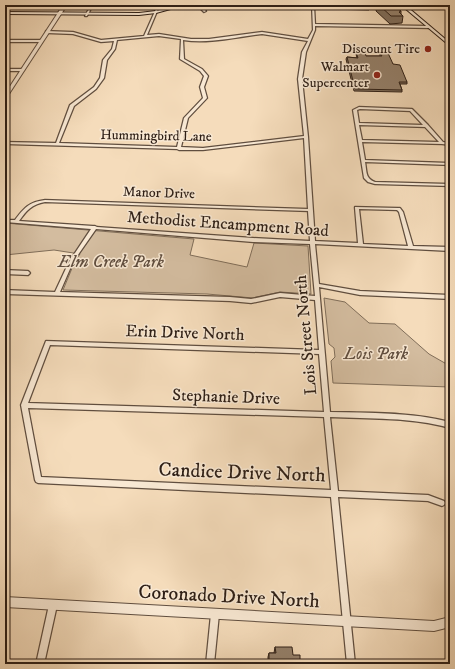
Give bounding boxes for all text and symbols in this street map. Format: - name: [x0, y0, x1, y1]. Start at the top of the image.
- place label: Discount Tire: [342, 40, 420, 58]
- marker: Discount Tire: [423, 44, 433, 54]
- place label: Walmart Supercenter: [302, 58, 370, 92]
- marker: Walmart Supercenter: [372, 70, 382, 80]
- street label: Hummingbird Lane: [100, 126, 212, 146]
- street label: Manor Drive: [123, 183, 196, 203]
- street label: Methodist Encampment Road: [126, 206, 330, 242]
- park label: Elm Creek Park: [57, 251, 165, 273]
- street label: Lois Street North: [290, 274, 322, 396]
- street label: Erin Drive North: [125, 320, 245, 346]
- park label: Lois Park: [343, 343, 409, 365]
- street label: Stephanie Drive: [172, 384, 280, 410]
- street label: Candice Drive North: [158, 458, 327, 488]
- street label: Coronado Drive North: [138, 580, 321, 614]

